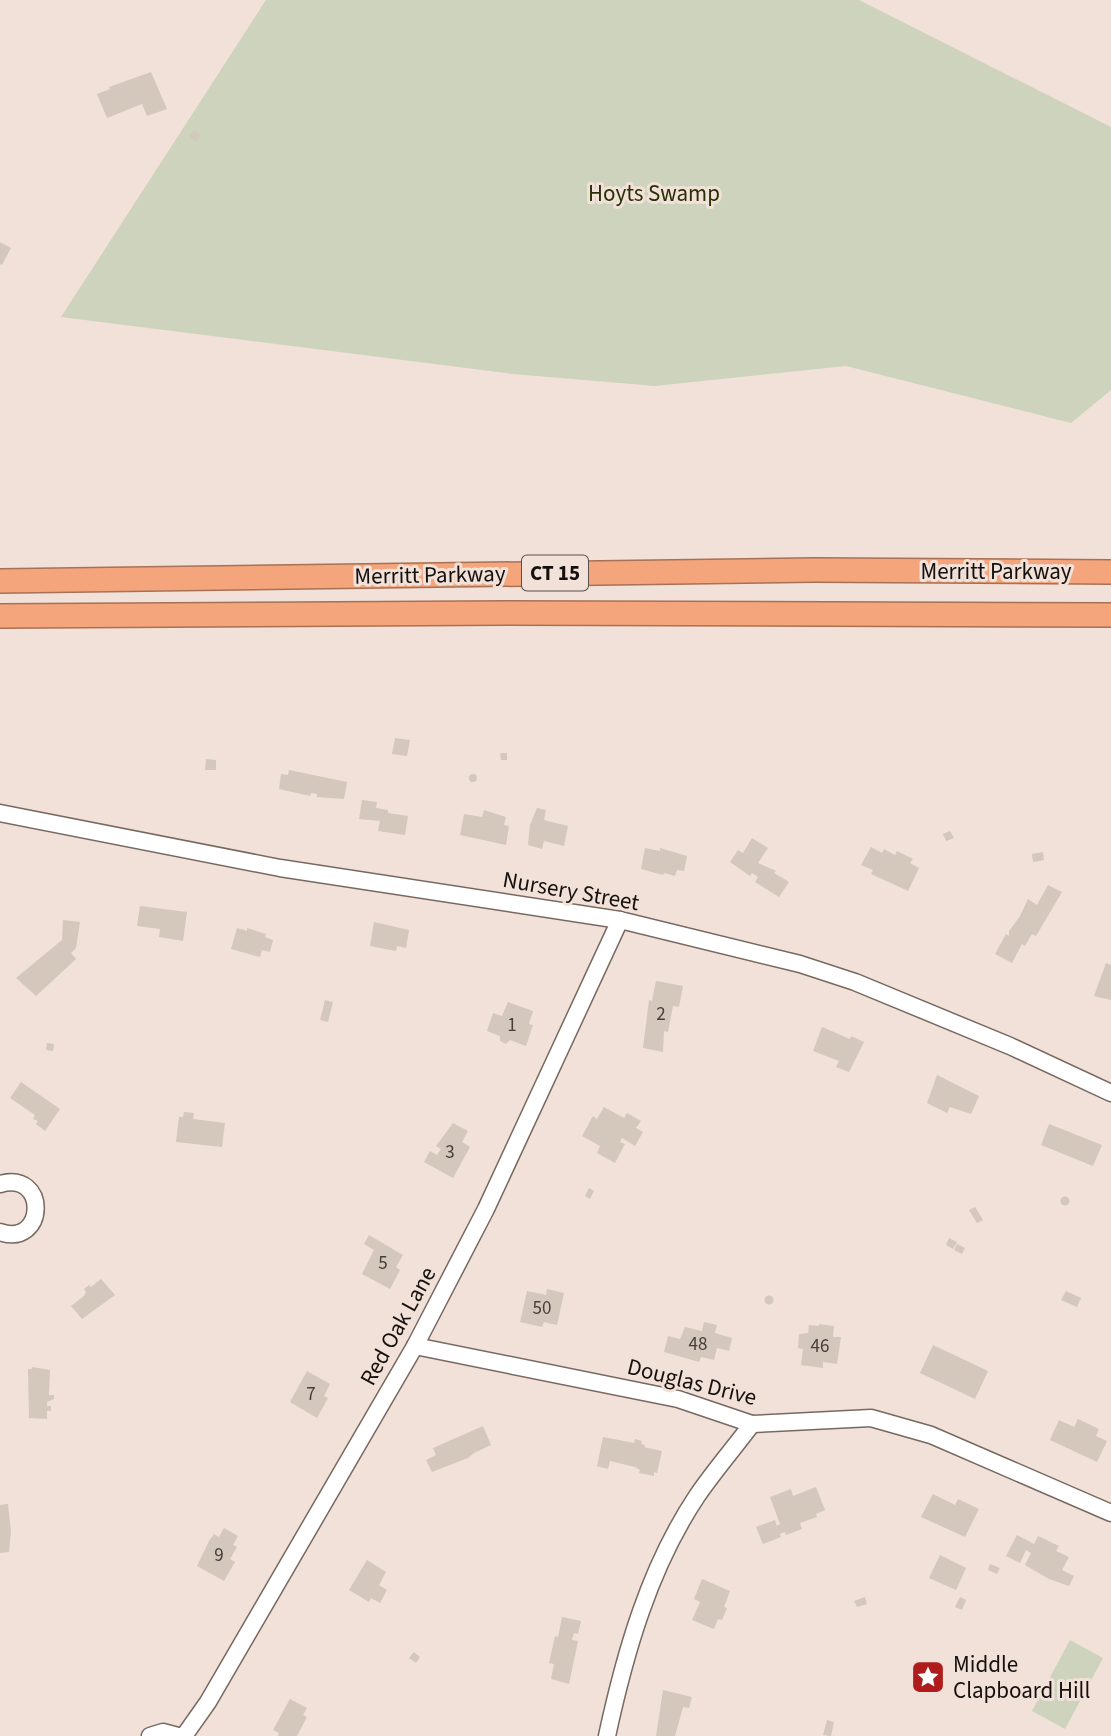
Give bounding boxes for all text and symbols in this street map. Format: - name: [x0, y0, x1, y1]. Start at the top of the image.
- park label: Hoyts Swamp: [588, 177, 720, 210]
- street label: Merritt Parkway: [920, 555, 1072, 588]
- road number: CT 15: [522, 556, 588, 590]
- street label: Merritt Parkway: [354, 557, 506, 593]
- street label: Nursery Street: [500, 863, 642, 919]
- house number: 2: [656, 1001, 666, 1028]
- house number: 1: [507, 1012, 517, 1039]
- house number: 3: [445, 1139, 455, 1166]
- house number: 5: [378, 1250, 388, 1277]
- street label: Red Oak Lane: [352, 1261, 444, 1391]
- house number: 50: [533, 1295, 551, 1322]
- house number: 48: [689, 1331, 707, 1358]
- house number: 46: [811, 1333, 829, 1360]
- street label: Douglas Drive: [624, 1350, 760, 1414]
- house number: 7: [306, 1381, 316, 1408]
- house number: 9: [214, 1542, 224, 1569]
- place label: Middle Clapboard Hill: [953, 1648, 1090, 1707]
- place icon: Middle Clapboard Hill: [909, 1658, 947, 1696]

